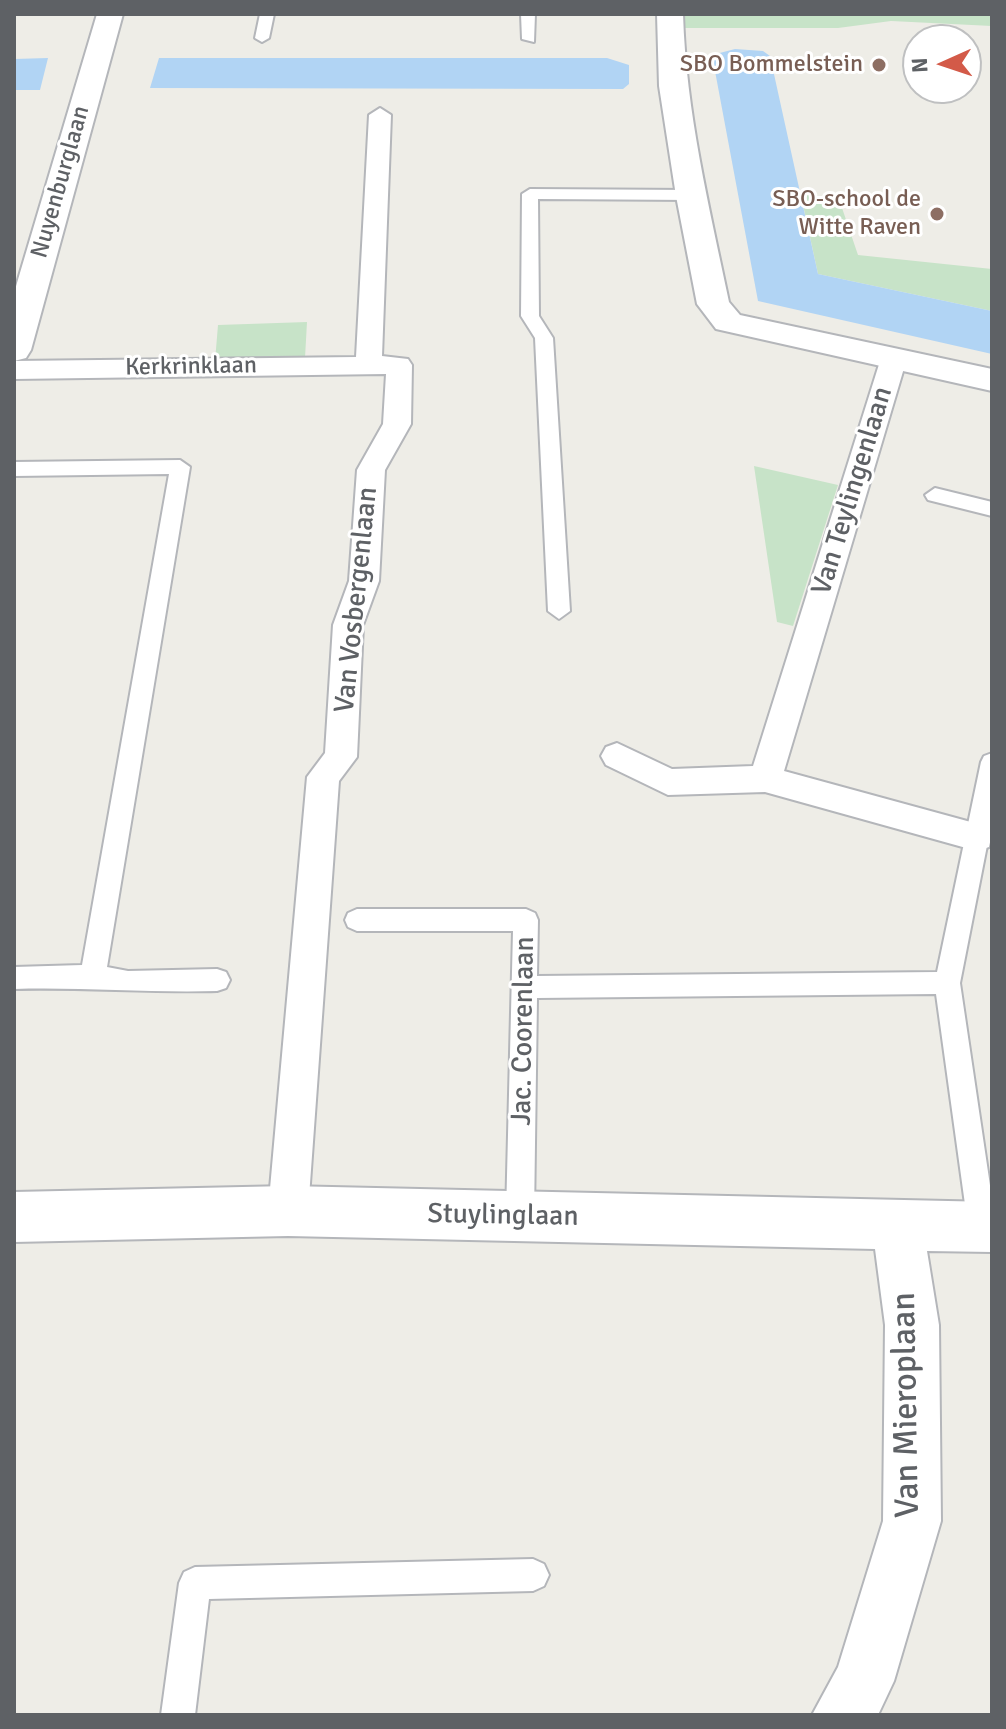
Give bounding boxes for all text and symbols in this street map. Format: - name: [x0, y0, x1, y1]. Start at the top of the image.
- north arrow: [902, 24, 982, 104]
- place label: SBO Bommelstein: [680, 51, 863, 79]
- marker: SBO Bommelstein: [870, 56, 888, 74]
- text: N: [906, 57, 933, 74]
- street label: Nuyenburglaan: [26, 103, 96, 261]
- place label: SBO-school de Witte Raven: [772, 186, 921, 242]
- marker: SBO-school de Witte Raven: [928, 205, 946, 223]
- street label: Kerkrinklaan: [125, 351, 257, 383]
- street label: Van Teylingenlaan: [805, 383, 901, 599]
- street label: Van Vosbergenlaan: [328, 485, 386, 715]
- street label: Jac. Coorenlaan: [506, 936, 542, 1126]
- street label: Stuylinglaan: [427, 1198, 579, 1234]
- street label: Van Mieroplaan: [885, 1292, 929, 1518]

